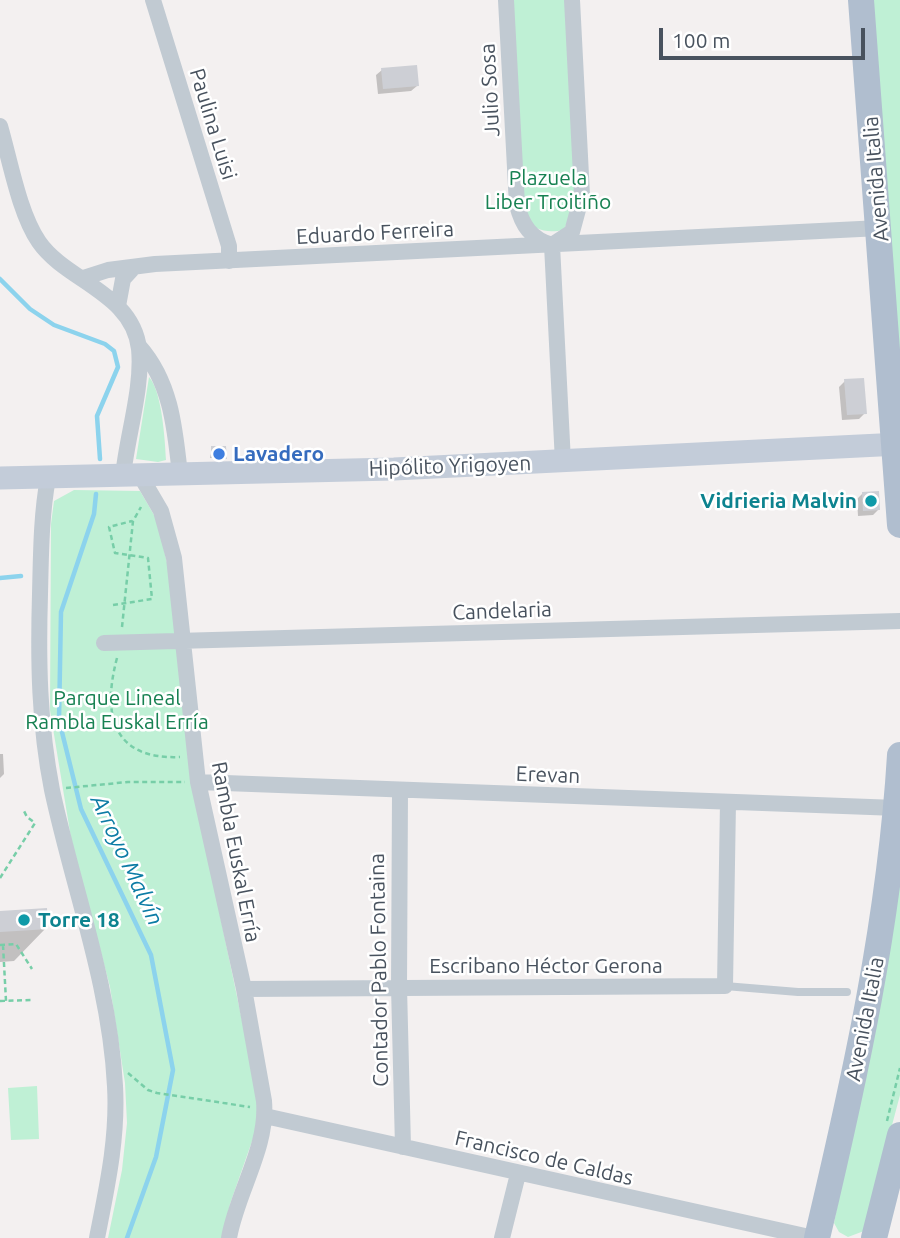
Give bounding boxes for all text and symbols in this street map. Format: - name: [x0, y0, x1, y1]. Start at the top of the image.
- scale bar: [662, 14, 869, 58]
- text: 100 m: [672, 28, 730, 52]
- street label: Julio Sosa: [475, 43, 505, 137]
- street label: Paulina Luisi: [184, 65, 242, 183]
- street label: Avenida Italia: [858, 115, 894, 243]
- park label: Plazuela Liber Troitiño: [485, 165, 611, 215]
- street label: Eduardo Ferreira: [295, 216, 455, 250]
- place label: Lavadero: [233, 441, 324, 467]
- marker: Lavadero: [211, 446, 227, 462]
- street label: Hipólito Yrigoyen: [368, 451, 532, 481]
- place label: Vidrieria Malvin: [700, 488, 857, 514]
- marker: Vidrieria Malvin: [863, 493, 879, 509]
- street label: Candelaria: [452, 597, 552, 625]
- park label: Parque Lineal Rambla Euskal Erría: [25, 685, 209, 735]
- street label: Rambla Euskal Erría: [206, 760, 266, 944]
- street label: Erevan: [515, 761, 581, 789]
- water label: Arroyo Malvín: [85, 790, 169, 930]
- street label: Contador Pablo Fontaina: [364, 853, 394, 1087]
- place label: Torre 18: [38, 907, 120, 933]
- marker: Torre 18: [16, 912, 32, 928]
- street label: Escribano Héctor Gerona: [429, 953, 663, 979]
- street label: Avenida Italia: [841, 955, 889, 1083]
- street label: Francisco de Caldas: [452, 1125, 636, 1191]

